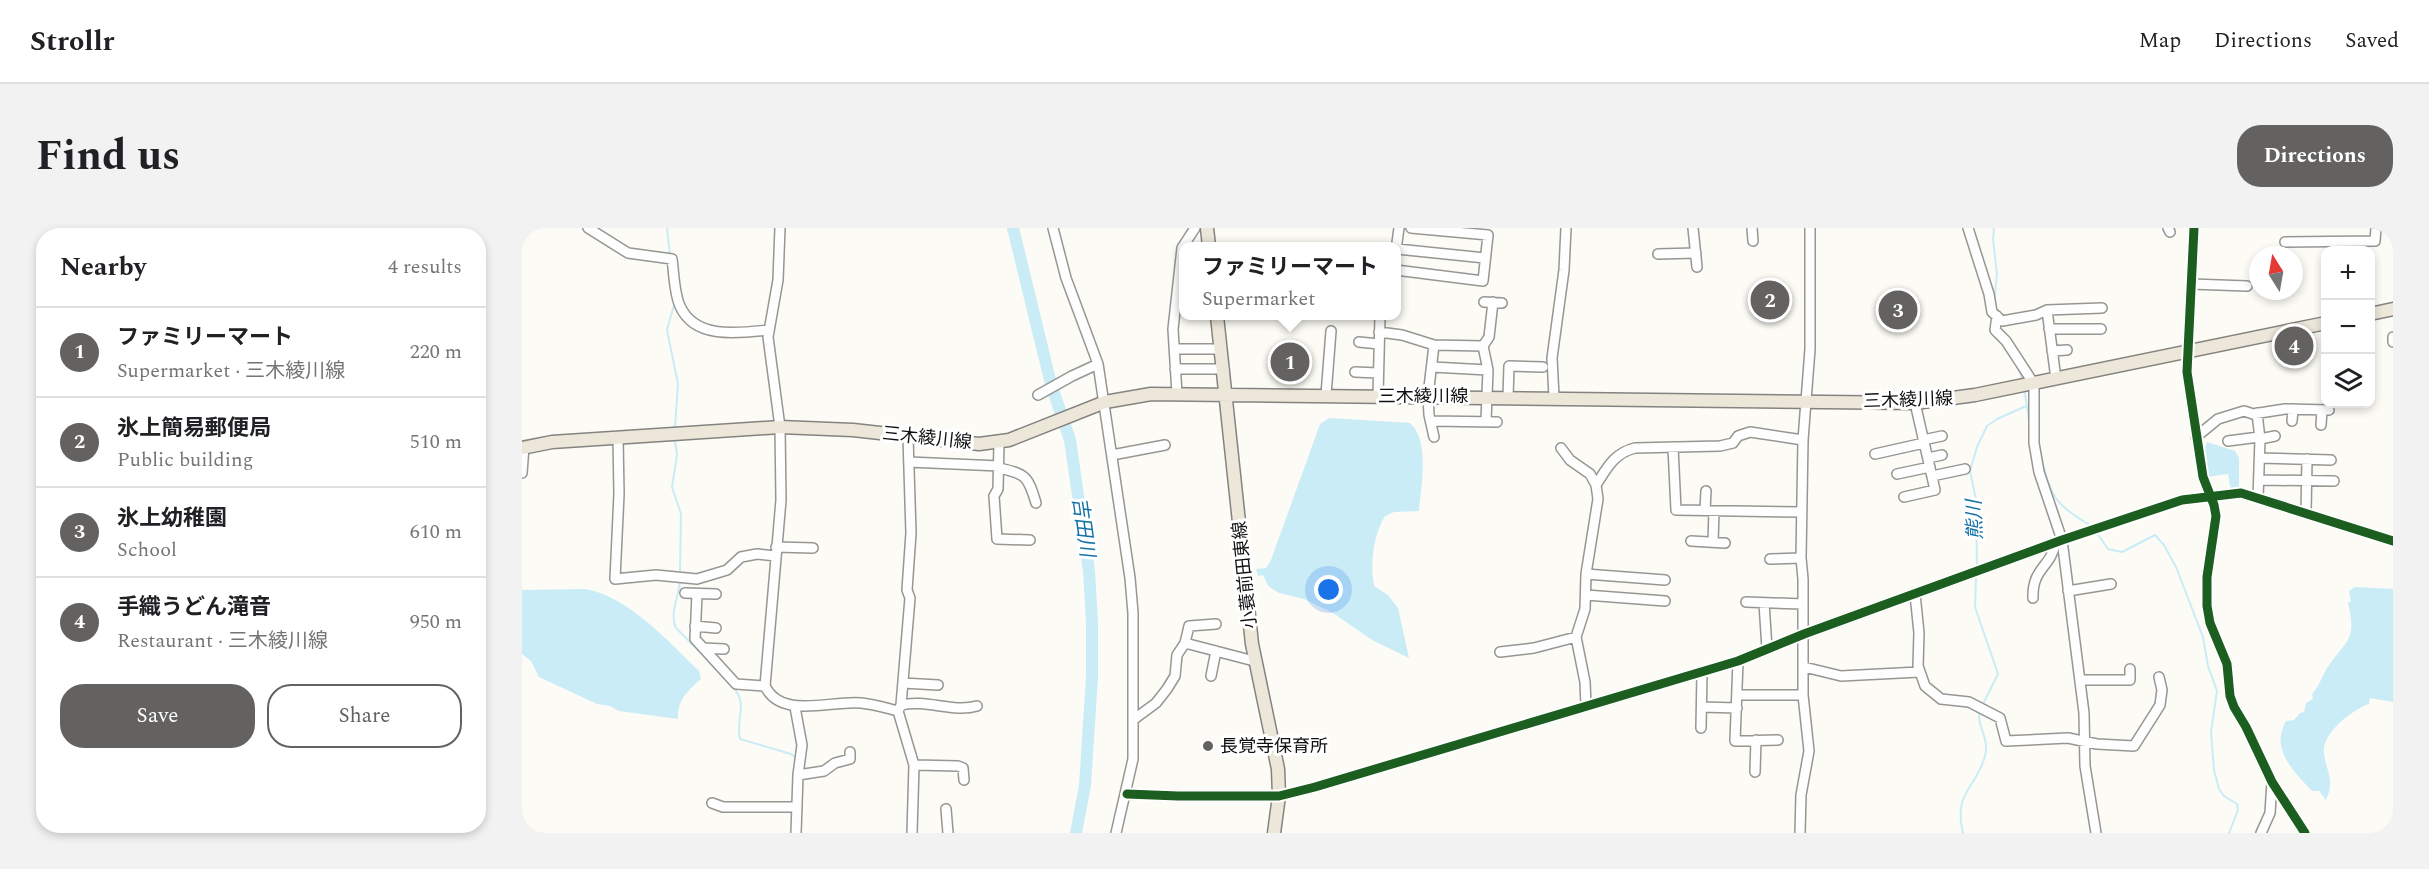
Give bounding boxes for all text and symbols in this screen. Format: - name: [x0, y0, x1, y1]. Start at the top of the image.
- text: Strollr: [30, 20, 114, 63]
- text: Map: [2139, 25, 2181, 57]
- text: Directions: [2214, 25, 2312, 57]
- text: Saved: [2345, 25, 2399, 57]
- text: Find us: [36, 125, 180, 188]
- button: Directions: [2237, 125, 2393, 187]
- popup: [1179, 242, 1401, 320]
- north arrow: [2249, 246, 2303, 300]
- map controls: [2321, 246, 2375, 408]
- button: +: [2321, 246, 2375, 300]
- text: Nearby: [60, 247, 146, 287]
- text: ファミリーマート: [1202, 251, 1378, 284]
- text: 4 results: [388, 252, 462, 282]
- pin: 2: [1750, 278, 1790, 322]
- text: Supermarket: [1202, 284, 1315, 314]
- pin: 3: [1878, 288, 1918, 332]
- button: −: [2321, 300, 2375, 354]
- text: ファミリーマート: [117, 321, 293, 354]
- pin: 4: [2274, 324, 2314, 368]
- text: 1: [74, 337, 85, 367]
- text: 220 m: [410, 337, 462, 367]
- pin: 1: [1270, 340, 1310, 384]
- button: layers: [2321, 354, 2375, 408]
- text: Supermarket · 三木綾川線: [117, 356, 345, 386]
- street label: 三木綾川線: [1378, 383, 1468, 410]
- street label: 三木綾川線: [1863, 385, 1953, 415]
- text: 氷上簡易郵便局: [117, 412, 271, 445]
- street label: 三木綾川線: [881, 420, 973, 456]
- text: 2: [74, 427, 85, 457]
- text: 510 m: [410, 427, 462, 457]
- text: Public building: [117, 445, 253, 475]
- water label: 吉田川: [1064, 495, 1102, 561]
- water label: 熊川: [1959, 497, 1991, 541]
- text: 氷上幼稚園: [117, 502, 227, 535]
- text: 3: [74, 517, 85, 547]
- text: 610 m: [410, 517, 462, 547]
- street label: 小蓑前田東線: [1226, 520, 1264, 630]
- text: School: [117, 535, 177, 565]
- your location: [1314, 575, 1343, 604]
- text: 手織うどん滝音: [117, 591, 271, 624]
- text: 4: [74, 607, 85, 637]
- text: 950 m: [410, 607, 462, 637]
- text: Restaurant · 三木綾川線: [117, 626, 328, 656]
- button: Save: [60, 684, 255, 748]
- button: Share: [267, 684, 462, 748]
- place label: 長覚寺保育所: [1220, 733, 1328, 760]
- marker: 長覚寺保育所: [1201, 739, 1215, 753]

